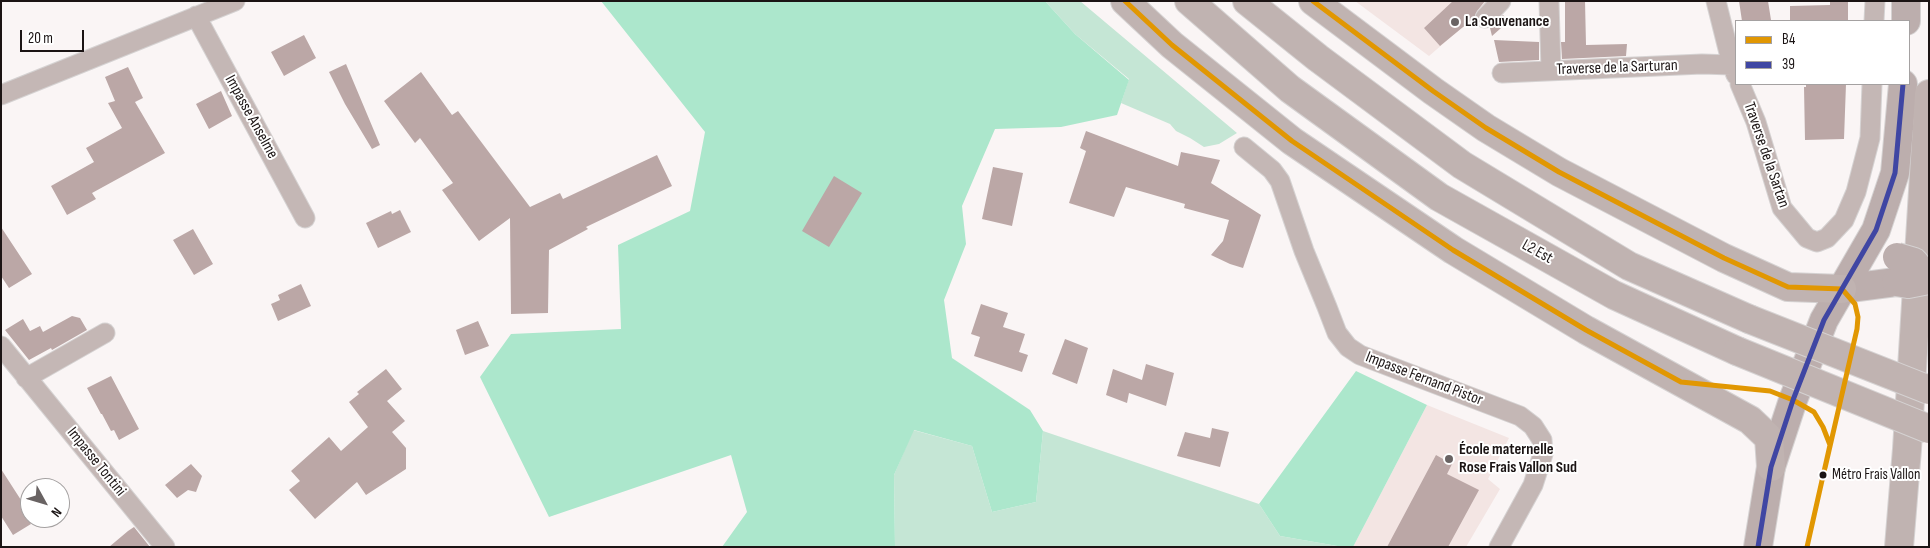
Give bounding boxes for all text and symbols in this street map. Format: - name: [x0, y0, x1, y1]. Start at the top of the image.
- place label: La Souvenance: [1465, 12, 1549, 32]
- marker: La Souvenance: [1449, 16, 1461, 28]
- scale bar: [22, 20, 86, 52]
- legend: [1735, 20, 1910, 85]
- text: 20 m: [28, 29, 53, 48]
- text: B4: [1782, 30, 1795, 49]
- text: 39: [1782, 55, 1795, 74]
- street label: Traverse de la Sarturan: [1556, 56, 1678, 80]
- street label: Impasse Anselme: [220, 72, 282, 162]
- street label: Traverse de la Sartan: [1739, 100, 1793, 210]
- street label: L2 Est: [1518, 236, 1556, 268]
- street label: Impasse Fernand Pistor: [1363, 348, 1485, 410]
- street label: Impasse Tontini: [62, 424, 130, 500]
- place label: École maternelle Rose Frais Vallon Sud: [1459, 440, 1577, 478]
- marker: École maternelle Rose Frais Vallon Sud: [1443, 453, 1455, 465]
- place label: Métro Frais Vallon: [1832, 466, 1920, 484]
- marker: Métro Frais Vallon: [1818, 470, 1828, 480]
- north arrow: [20, 478, 70, 528]
- text: N: [47, 504, 65, 520]

